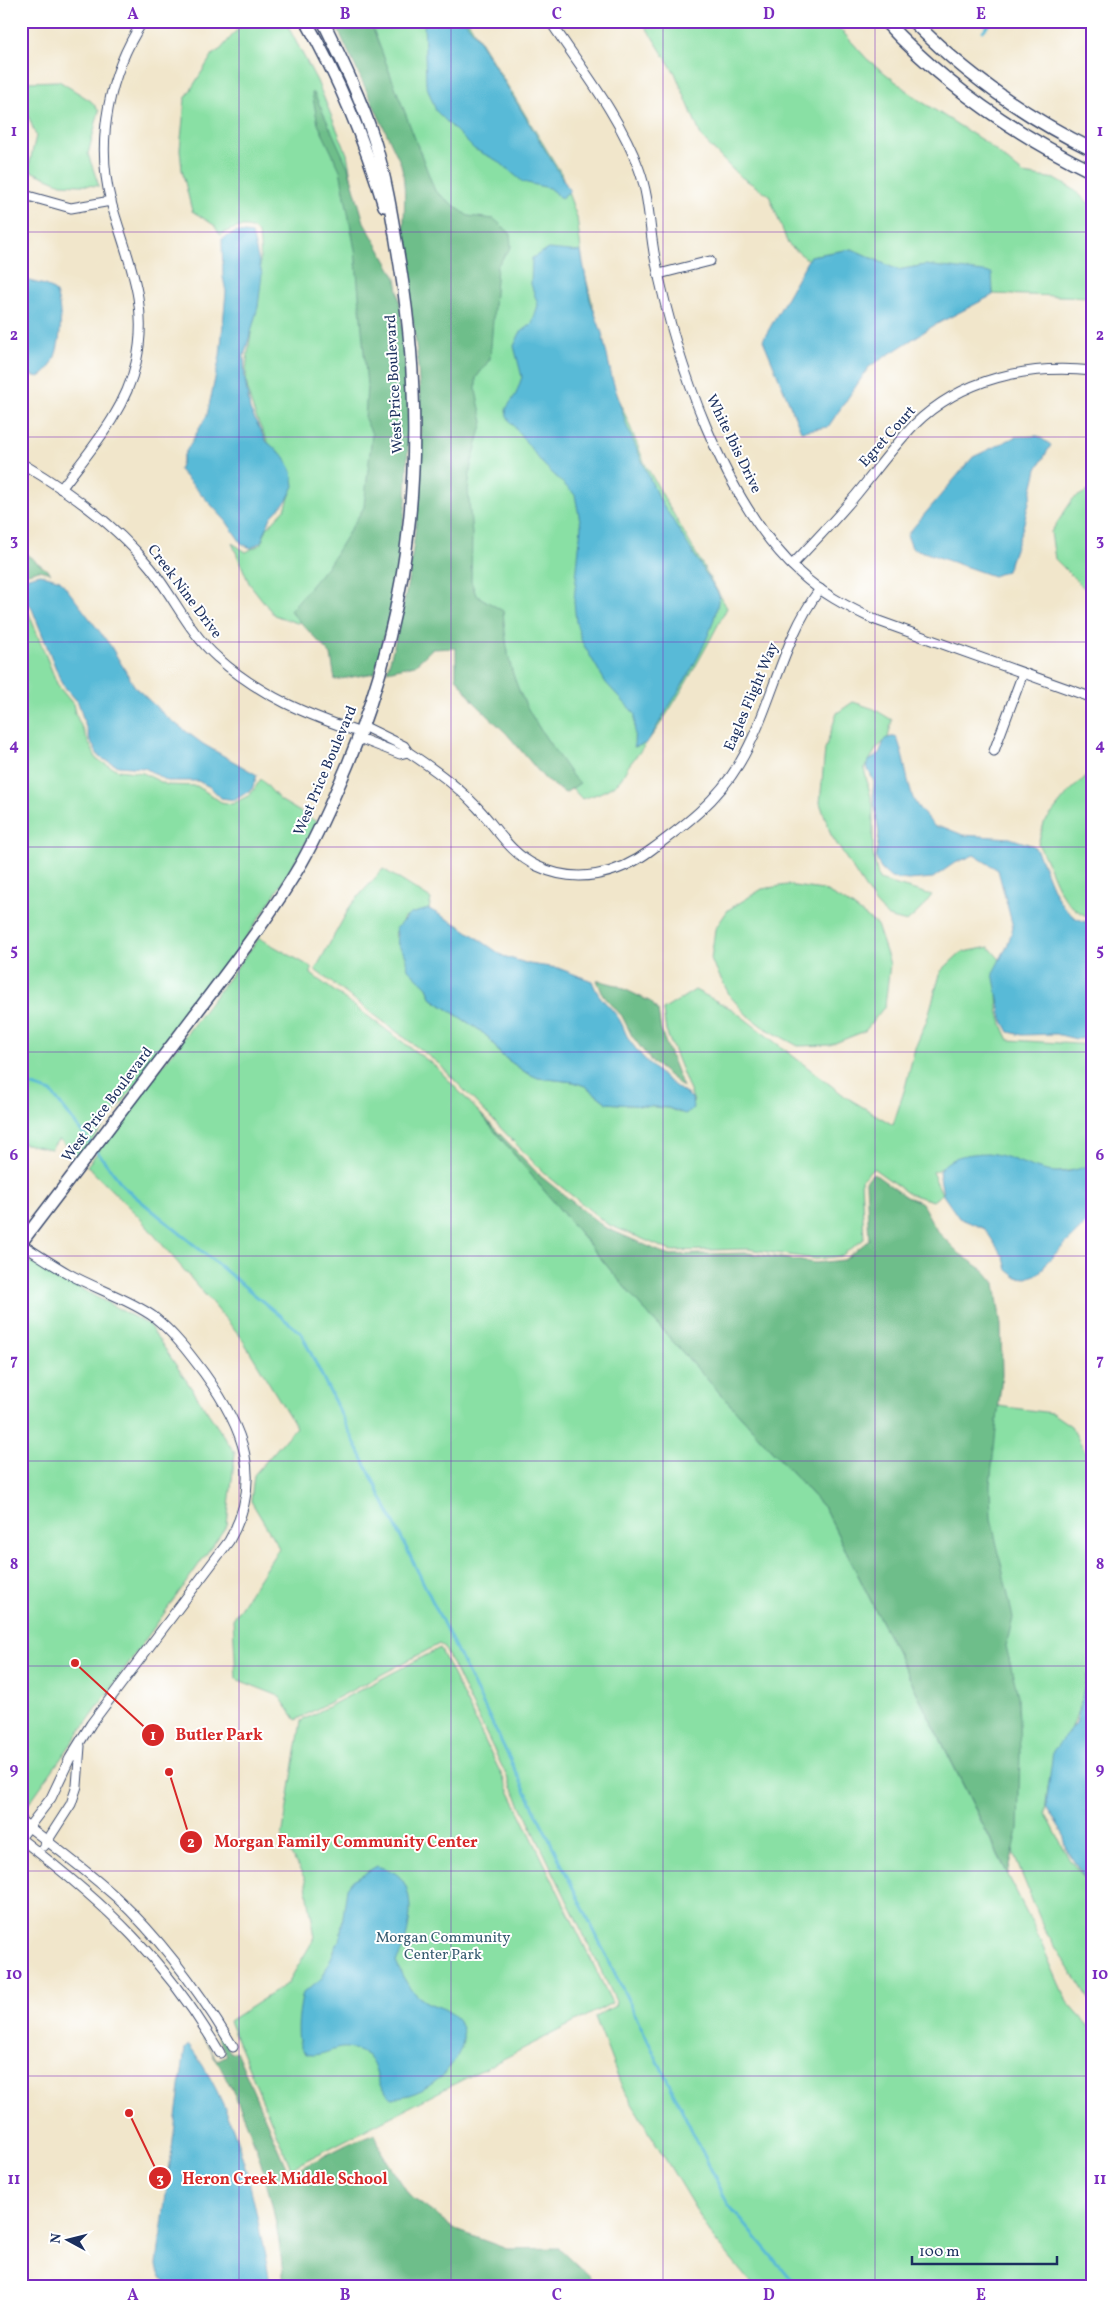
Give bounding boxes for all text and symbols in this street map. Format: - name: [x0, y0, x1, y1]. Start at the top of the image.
- text: A: [127, 4, 139, 26]
- text: B: [340, 4, 351, 26]
- text: C: [552, 4, 562, 26]
- text: D: [763, 4, 775, 26]
- text: E: [976, 4, 986, 26]
- text: 1: [11, 121, 17, 143]
- text: 1: [1097, 121, 1103, 143]
- street label: West Price Boulevard: [381, 314, 409, 454]
- text: 2: [10, 325, 18, 347]
- text: 2: [1096, 325, 1104, 347]
- street label: White Ibis Drive: [700, 391, 766, 497]
- street label: Egret Court: [855, 402, 921, 472]
- text: 3: [10, 530, 18, 552]
- text: 3: [1096, 530, 1104, 552]
- street label: Creek Nine Drive: [142, 541, 226, 643]
- street label: Eagles Flight Way: [720, 639, 784, 755]
- street label: West Price Boulevard: [289, 703, 363, 839]
- text: 4: [9, 735, 19, 757]
- text: 4: [1095, 735, 1105, 757]
- text: 5: [10, 940, 18, 962]
- text: 5: [1096, 940, 1104, 962]
- street label: West Price Boulevard: [58, 1043, 158, 1167]
- text: 6: [10, 1145, 19, 1167]
- text: 6: [1096, 1145, 1105, 1167]
- text: 7: [10, 1350, 18, 1372]
- text: 7: [1096, 1350, 1104, 1372]
- text: 8: [10, 1554, 18, 1576]
- text: 8: [1096, 1554, 1104, 1576]
- callout: Butler Park: [141, 1719, 273, 1750]
- text: Butler Park: [175, 1725, 263, 1747]
- text: 1: [150, 1726, 156, 1747]
- text: 9: [10, 1759, 19, 1781]
- text: 9: [1096, 1759, 1105, 1781]
- callout: Morgan Family Community Center: [179, 1826, 488, 1857]
- text: Morgan Family Community Center: [214, 1832, 478, 1854]
- text: 2: [187, 1833, 195, 1854]
- park label: Morgan Community Center Park: [376, 1928, 510, 1966]
- text: 10: [6, 1964, 22, 1986]
- text: 10: [1092, 1964, 1108, 1986]
- callout: Heron Creek Middle School: [148, 2163, 398, 2194]
- text: 11: [8, 2169, 20, 2191]
- text: 3: [156, 2169, 164, 2190]
- text: Heron Creek Middle School: [182, 2169, 388, 2191]
- text: 11: [1094, 2169, 1106, 2191]
- north arrow: [42, 2216, 92, 2266]
- text: N: [47, 2232, 67, 2245]
- scale bar: [912, 2233, 1056, 2265]
- text: 100 m: [919, 2242, 959, 2263]
- text: A: [127, 2285, 139, 2307]
- text: B: [340, 2285, 351, 2307]
- text: C: [552, 2285, 562, 2307]
- text: D: [763, 2285, 775, 2307]
- text: E: [976, 2285, 986, 2307]

